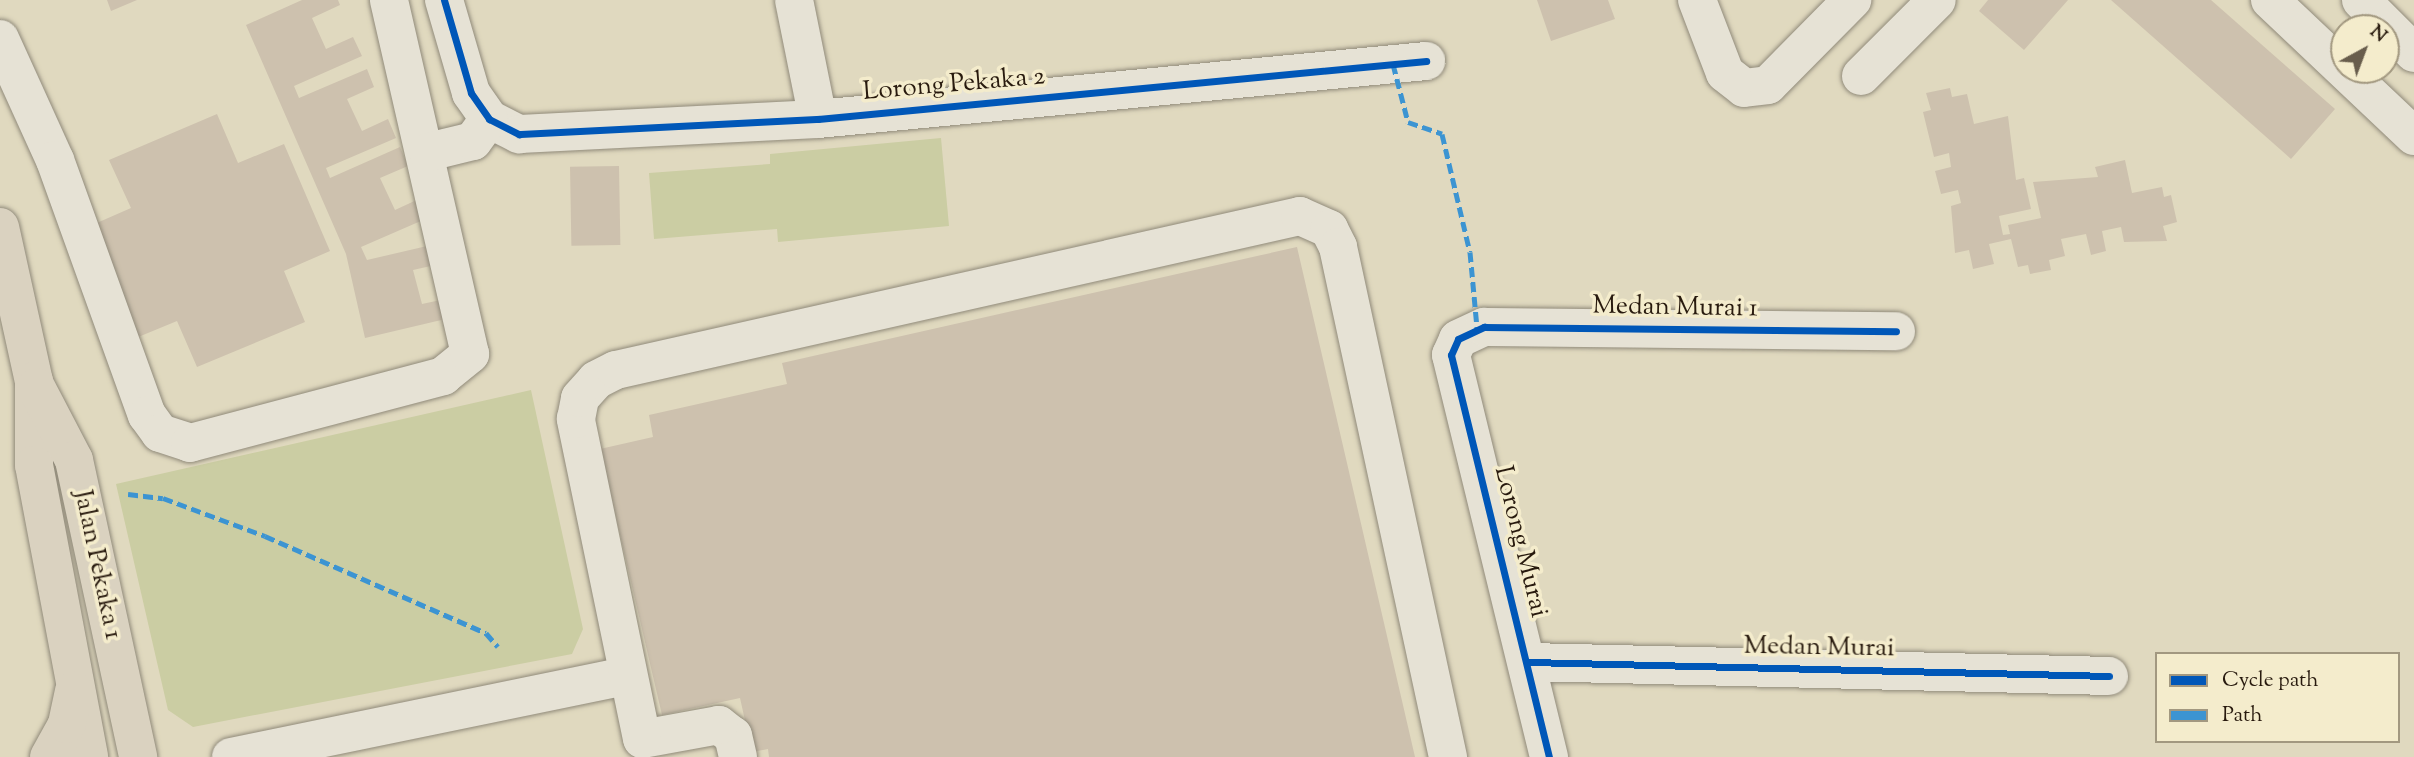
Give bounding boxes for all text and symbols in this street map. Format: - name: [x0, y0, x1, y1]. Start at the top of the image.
- north arrow: [2330, 14, 2400, 84]
- text: N: [2363, 19, 2392, 49]
- street label: Lorong Pekaka 2: [862, 61, 1046, 109]
- street label: Medan Murai 1: [1592, 291, 1758, 325]
- street label: Lorong Murai: [1486, 463, 1554, 621]
- street label: Jalan Pekaka 1: [66, 487, 128, 643]
- street label: Medan Murai: [1743, 631, 1895, 665]
- legend: [2155, 652, 2400, 743]
- text: Cycle path: [2222, 666, 2319, 696]
- text: Path: [2222, 701, 2263, 731]

